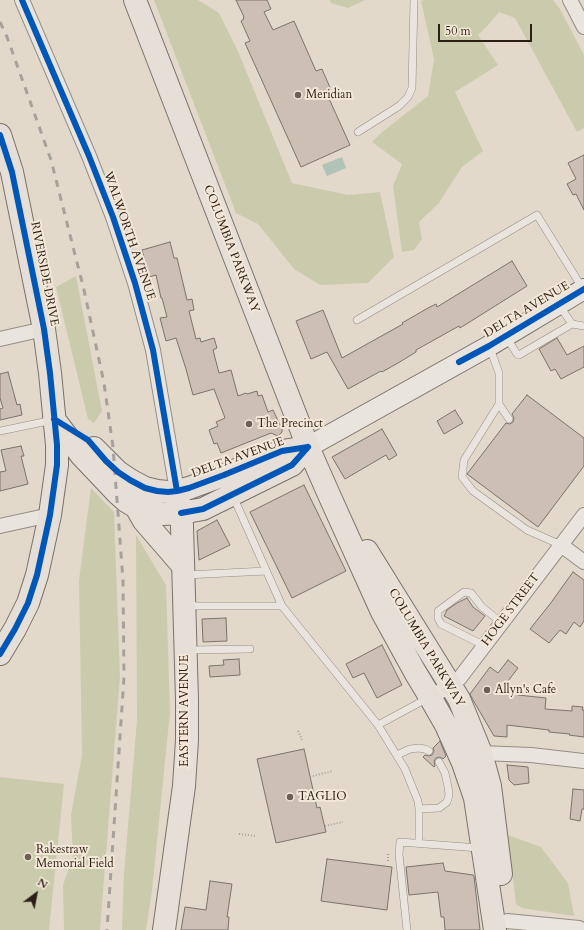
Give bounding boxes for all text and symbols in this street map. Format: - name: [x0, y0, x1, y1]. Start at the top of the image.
- scale bar: [440, 16, 534, 42]
- text: 50 m: [445, 23, 471, 39]
- place label: Meridian: [306, 88, 352, 102]
- marker: Meridian: [293, 90, 303, 100]
- street label: WALWORTH AVENUE: [100, 170, 158, 302]
- street label: COLUMBIA PARKWAY: [200, 183, 262, 315]
- street label: RIVERSIDE DRIVE: [27, 221, 61, 327]
- street label: DELTA AVENUE: [482, 279, 572, 341]
- place label: The Precinct: [257, 417, 323, 431]
- marker: The Precinct: [244, 419, 254, 429]
- street label: DELTA AVENUE: [190, 435, 286, 481]
- street label: HOGE STREET: [479, 571, 543, 649]
- street label: COLUMBIA PARKWAY: [385, 586, 467, 710]
- street label: EASTERN AVENUE: [178, 655, 192, 767]
- place label: Allyn's Cafe: [495, 683, 556, 697]
- marker: Allyn's Cafe: [482, 685, 492, 695]
- place label: TAGLIO: [298, 790, 347, 804]
- marker: TAGLIO: [285, 792, 295, 802]
- place label: Rakestraw Memorial Field: [36, 843, 114, 871]
- marker: Rakestraw Memorial Field: [23, 852, 33, 862]
- north arrow: [16, 874, 56, 914]
- text: N: [35, 875, 51, 892]

